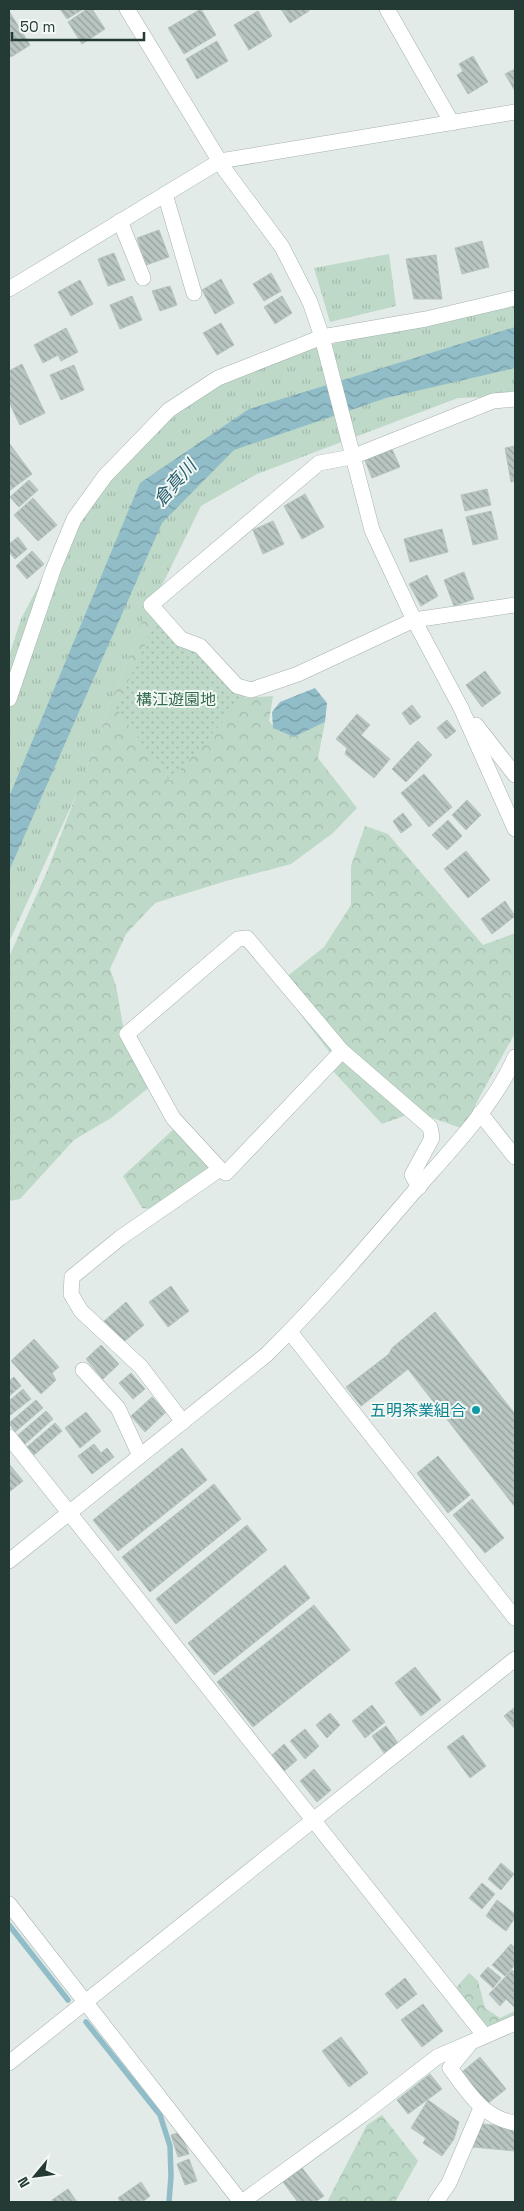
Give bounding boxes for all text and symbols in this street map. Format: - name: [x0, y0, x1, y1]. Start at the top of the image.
- scale bar: [12, 10, 145, 42]
- text: 50 m: [20, 17, 55, 36]
- water label: 倉真川: [148, 453, 202, 511]
- park label: 構江遊園地: [136, 689, 216, 710]
- place label: 五明茶業組合: [370, 1400, 466, 1421]
- marker: 五明茶業組合: [470, 1404, 482, 1416]
- north arrow: [10, 2151, 60, 2201]
- text: N: [13, 2174, 34, 2191]

